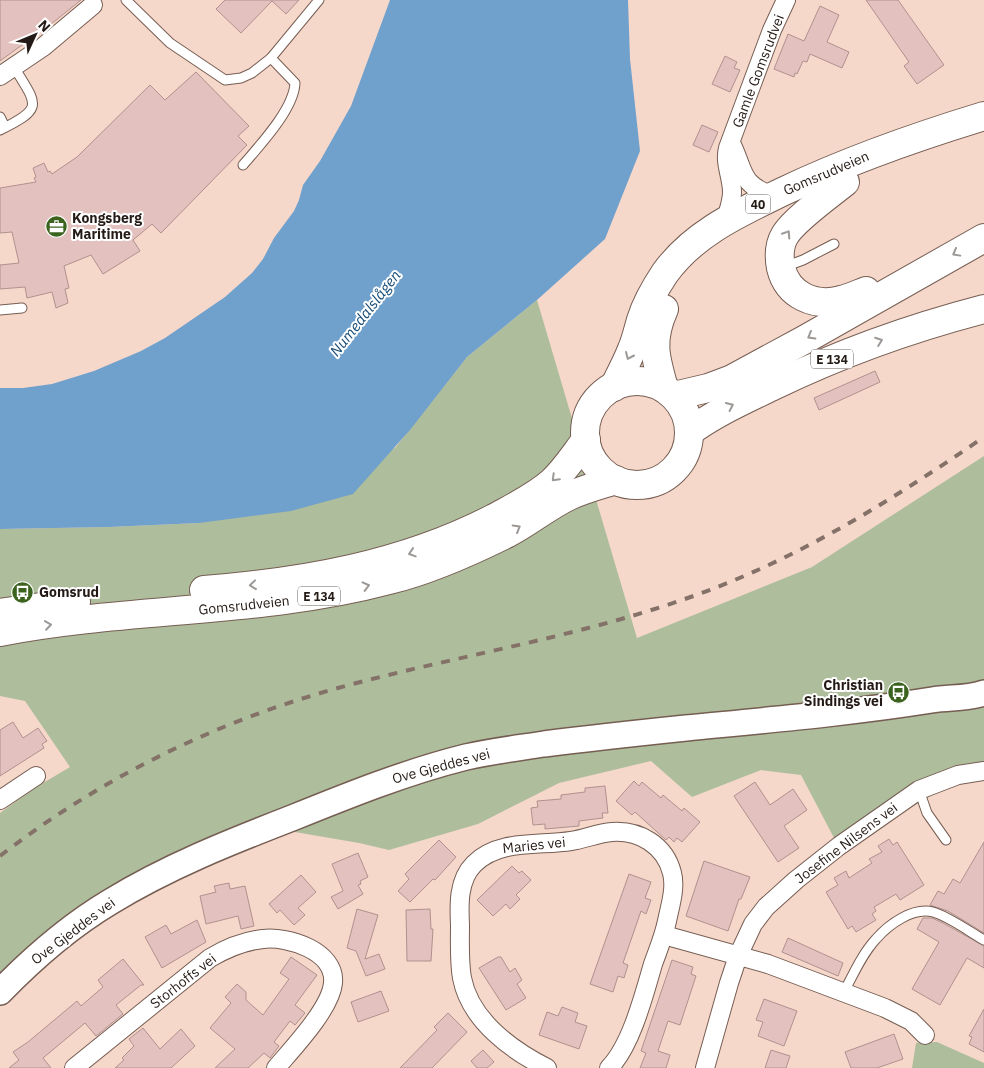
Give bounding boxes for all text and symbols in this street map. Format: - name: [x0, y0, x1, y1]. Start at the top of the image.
- north arrow: [10, 10, 60, 60]
- street label: Gamle Gomsrudvei: [728, 12, 788, 130]
- text: N: [34, 16, 54, 36]
- street label: Gomsrudveien: [780, 147, 872, 199]
- road number: 40: [746, 194, 770, 213]
- place label: Kongsberg Maritime: [72, 209, 142, 243]
- office icon: Kongsberg Maritime: [44, 214, 68, 238]
- one-way arrow: [781, 230, 790, 240]
- one-way arrow: [953, 247, 962, 257]
- water label: Numedalslågen: [325, 266, 405, 360]
- one-way arrow: [807, 330, 816, 340]
- one-way arrow: [874, 337, 883, 347]
- road number: E 134: [811, 349, 853, 368]
- one-way arrow: [625, 351, 635, 360]
- one-way arrow: [725, 402, 734, 412]
- one-way arrow: [552, 472, 561, 481]
- one-way arrow: [511, 524, 520, 534]
- one-way arrow: [408, 547, 417, 557]
- one-way arrow: [249, 579, 257, 590]
- bus stop icon: Gomsrud: [11, 580, 35, 604]
- one-way arrow: [361, 581, 370, 592]
- place label: Gomsrud: [39, 583, 99, 601]
- road number: E 134: [298, 586, 340, 606]
- street label: Gomsrudveien: [198, 591, 290, 619]
- one-way arrow: [44, 620, 52, 630]
- place label: Christian Sindings vei: [804, 676, 883, 710]
- bus stop icon: Christian Sindings vei: [887, 681, 911, 705]
- street label: Ove Gjeddes vei: [390, 744, 492, 788]
- street label: Josefine Nilsens vei: [791, 798, 901, 888]
- street label: Maries vei: [502, 833, 566, 857]
- street label: Ove Gjeddes vei: [27, 894, 119, 968]
- street label: Storhoffs vei: [146, 950, 220, 1012]

